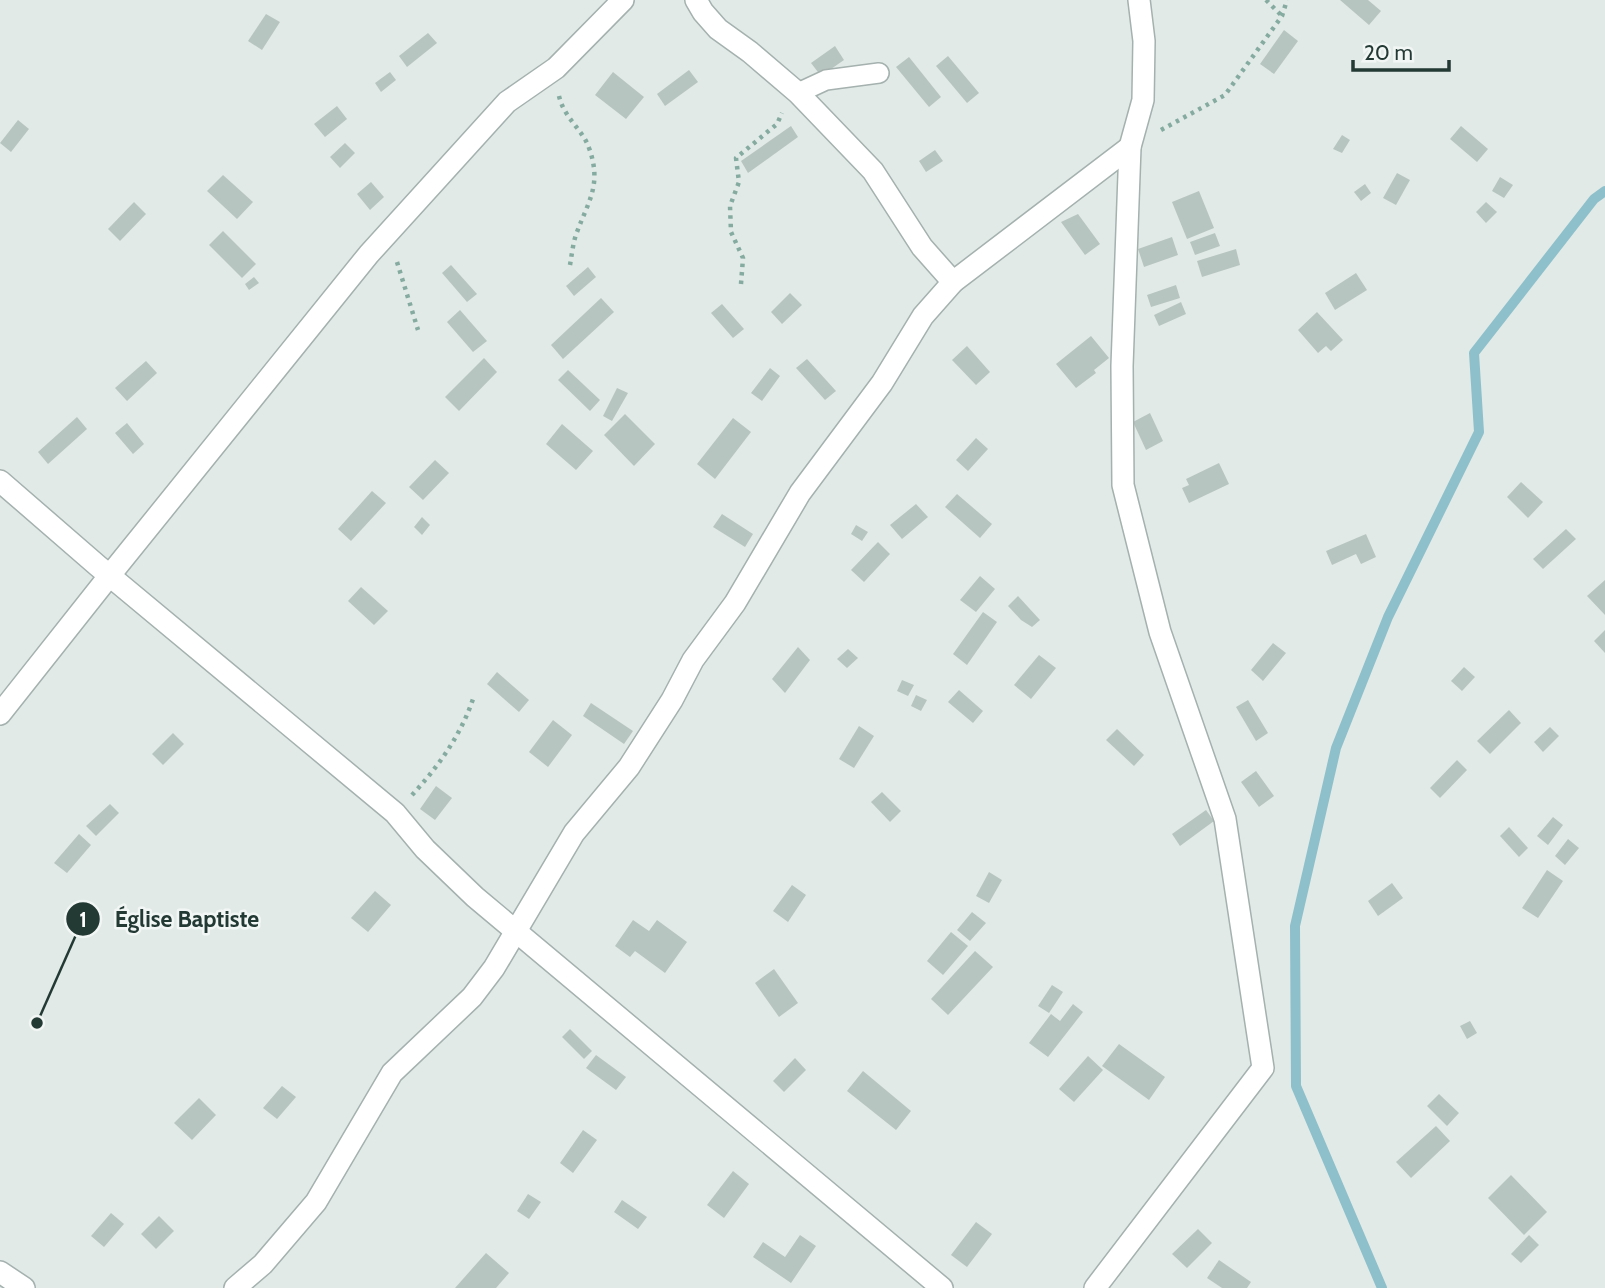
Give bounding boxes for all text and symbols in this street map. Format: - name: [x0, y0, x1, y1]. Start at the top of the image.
- scale bar: [1353, 28, 1449, 72]
- text: 20 m: [1364, 40, 1413, 65]
- callout: Église Baptiste: [66, 897, 273, 941]
- text: Église Baptiste: [115, 905, 259, 933]
- text: 1: [79, 907, 87, 932]

